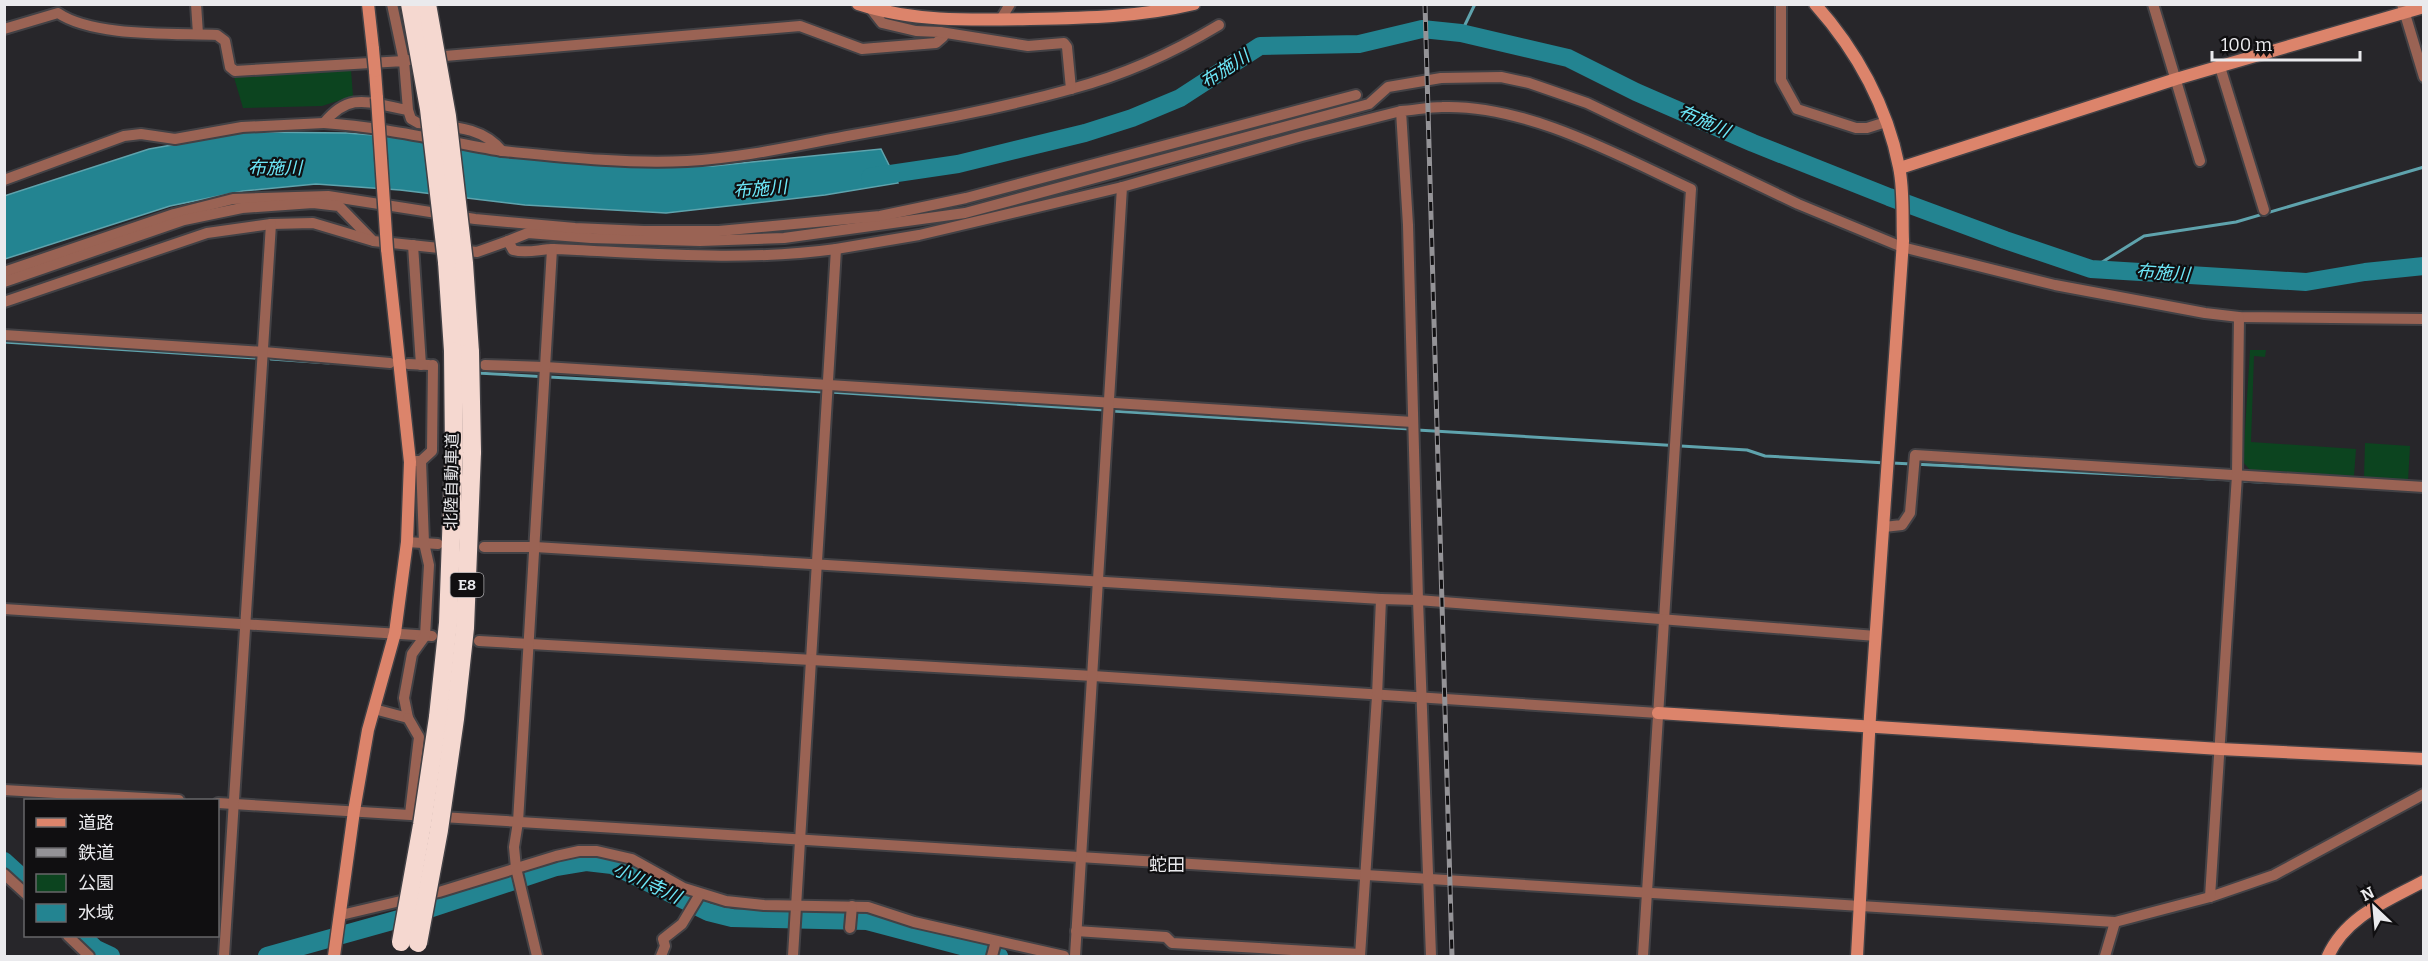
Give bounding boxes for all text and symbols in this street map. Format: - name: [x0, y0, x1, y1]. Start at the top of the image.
- scale bar: [2212, 24, 2360, 62]
- text: 100 m: [2221, 34, 2272, 56]
- water label: 布施川: [1196, 44, 1255, 93]
- water label: 布施川: [1675, 100, 1735, 143]
- water label: 布施川: [248, 157, 304, 179]
- water label: 布施川: [732, 176, 790, 202]
- water label: 布施川: [2135, 260, 2193, 286]
- street label: 北陸自動車道: [441, 433, 462, 529]
- road number: E8: [450, 573, 484, 597]
- legend: [24, 799, 219, 937]
- text: 道路: [78, 812, 114, 834]
- text: 鉄道: [78, 842, 114, 864]
- district label: 蛇田: [1149, 854, 1185, 876]
- water label: 小川寺川: [610, 858, 686, 909]
- text: 公園: [78, 872, 114, 894]
- north arrow: [2344, 877, 2404, 937]
- text: N: [2358, 883, 2377, 905]
- text: 水域: [78, 902, 114, 924]

